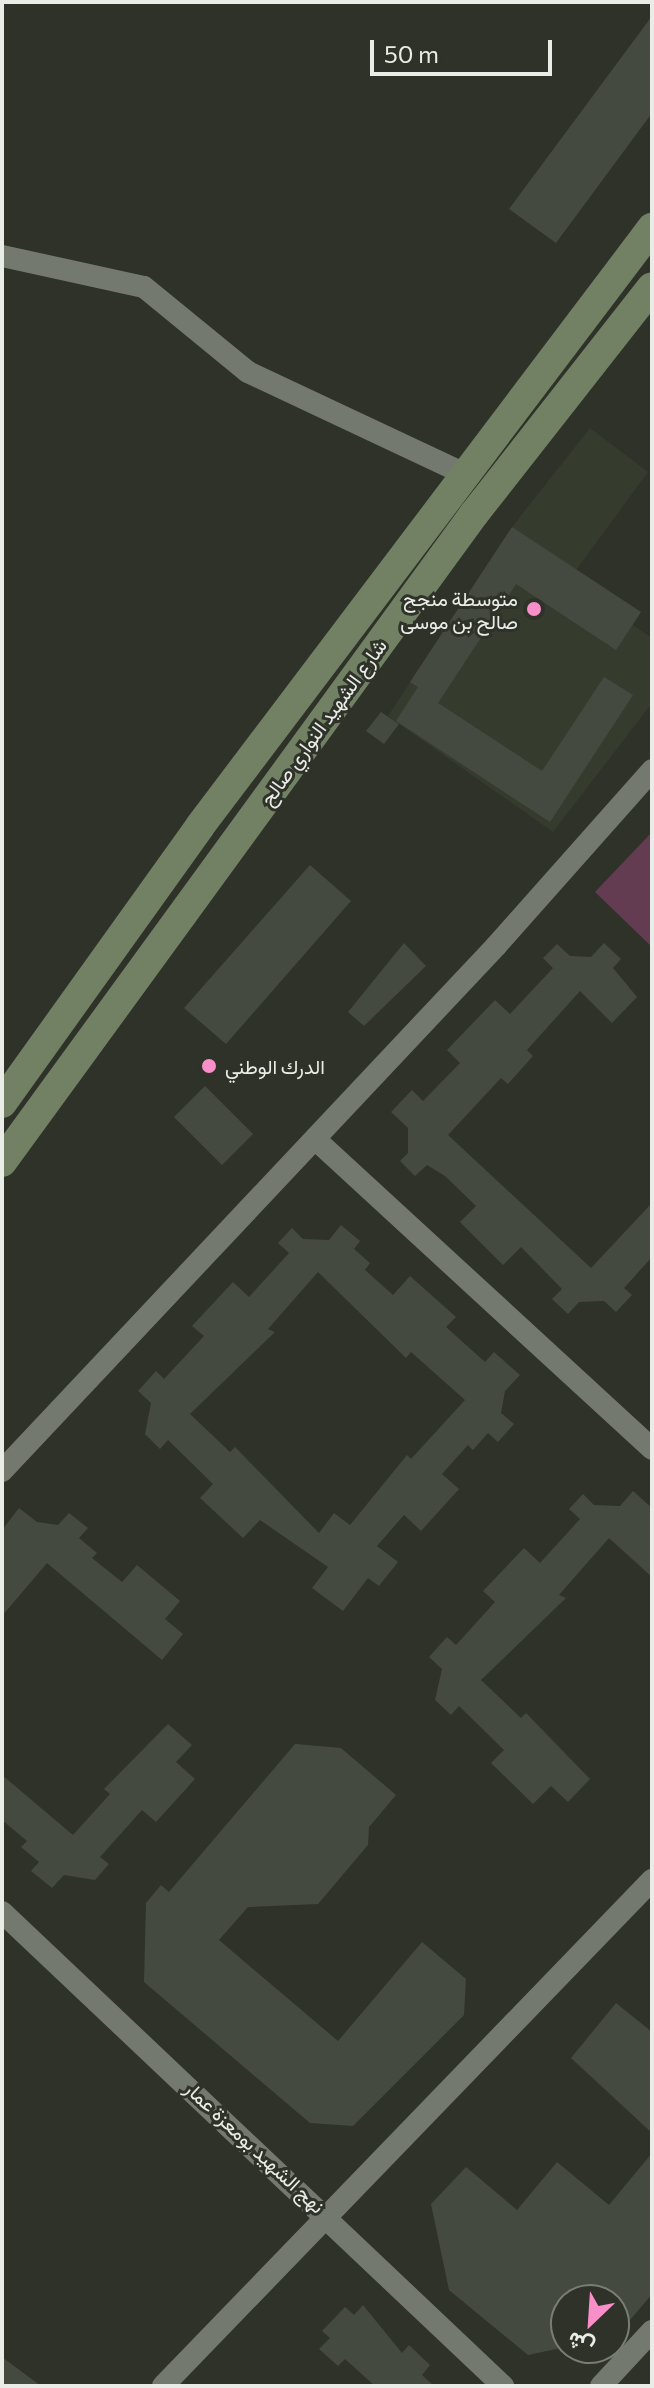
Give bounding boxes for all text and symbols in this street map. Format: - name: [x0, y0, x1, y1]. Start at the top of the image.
- scale bar: [374, 24, 556, 74]
- text: 50 m: [384, 39, 439, 68]
- place label: متوسطة منجح صالح بن موسى: [400, 586, 518, 633]
- marker: متوسطة منجح صالح بن موسى: [525, 600, 543, 618]
- street label: شارع الشهيد النواري صالح: [255, 634, 391, 810]
- place label: الدرك الوطني: [225, 1054, 325, 1078]
- marker: الدرك الوطني: [200, 1057, 218, 1075]
- street label: نهج الشهيد بومعزة عمار: [180, 2076, 330, 2218]
- north arrow: [550, 2284, 630, 2364]
- text: ش: [563, 2327, 598, 2362]

